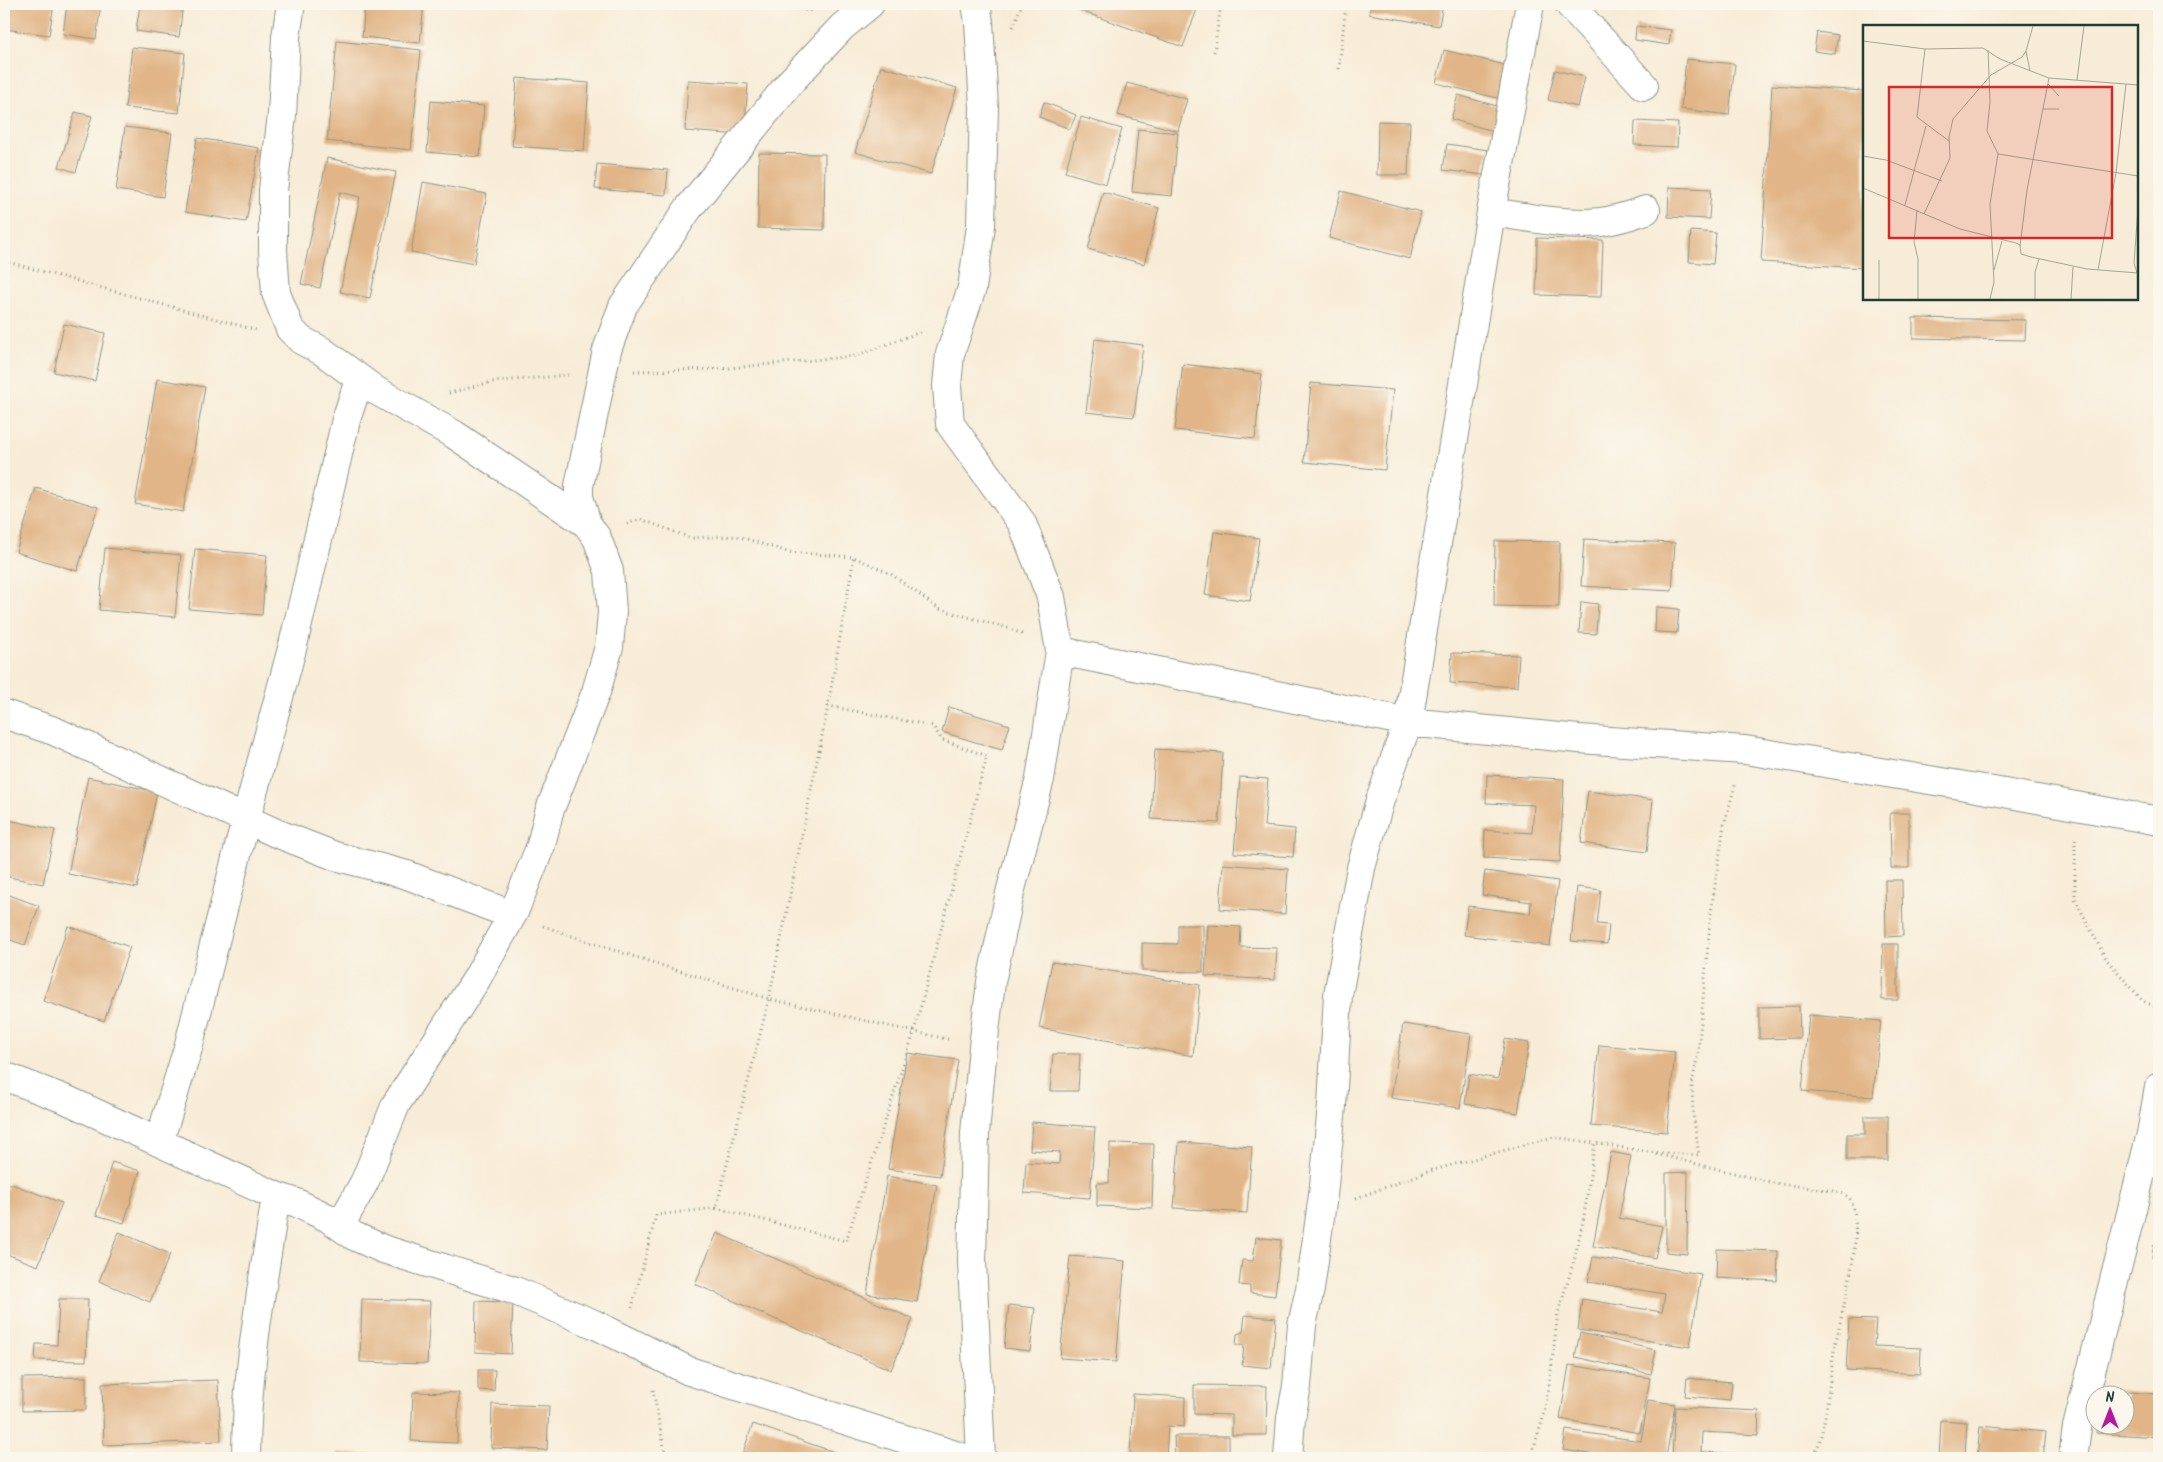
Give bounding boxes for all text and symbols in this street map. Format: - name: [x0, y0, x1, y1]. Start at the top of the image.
- inset map: [1863, 25, 2138, 300]
- north arrow: [2086, 1384, 2136, 1434]
- text: N: [2106, 1387, 2115, 1409]

